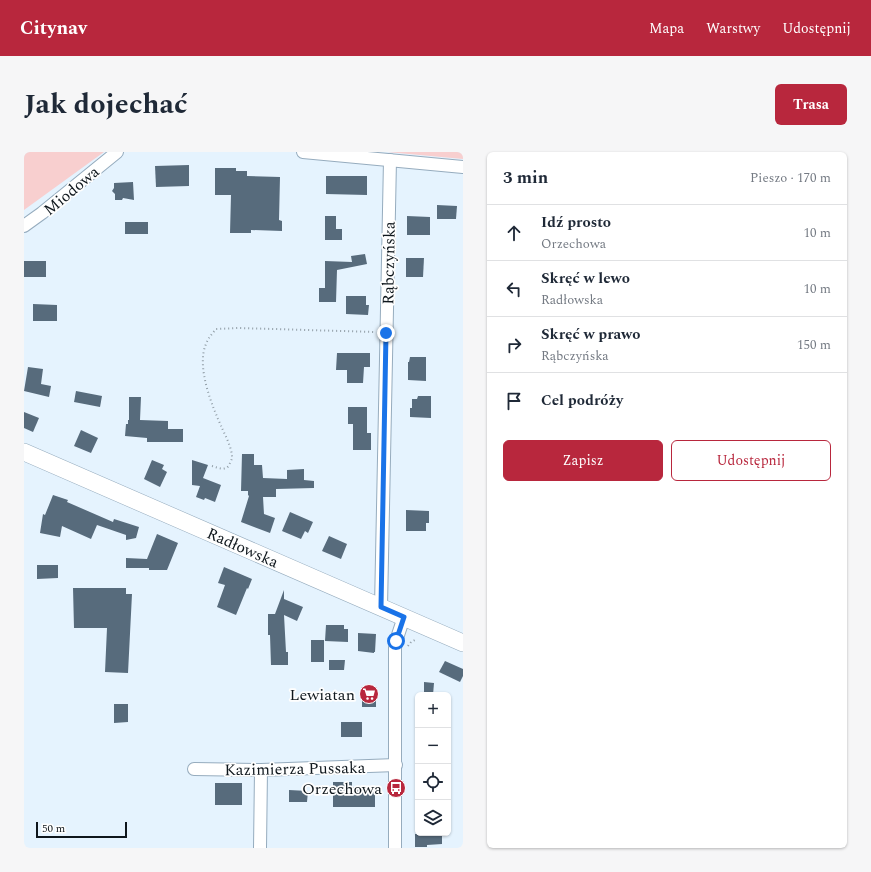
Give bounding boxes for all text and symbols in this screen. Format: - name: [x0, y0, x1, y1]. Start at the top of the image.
- text: Citynav: [20, 14, 87, 43]
- text: Mapa: [649, 18, 684, 39]
- text: Warstwy: [706, 18, 760, 39]
- text: Udostępnij: [782, 18, 851, 39]
- text: Jak dojechać: [24, 83, 188, 126]
- button: Trasa: [775, 84, 847, 125]
- street label: Miodowa: [38, 160, 105, 221]
- text: 3 min: [503, 165, 548, 191]
- text: Pieszo · 170 m: [750, 168, 831, 188]
- text: Idź prosto: [541, 211, 611, 234]
- street label: Rąbczyńska: [376, 221, 402, 305]
- icon: ahead: [503, 222, 525, 244]
- text: 10 m: [804, 223, 831, 243]
- text: Orzechowa: [541, 234, 606, 254]
- text: Skręć w lewo: [541, 267, 630, 290]
- icon: left: [503, 278, 525, 300]
- text: 10 m: [804, 279, 831, 299]
- text: Radłowska: [541, 290, 603, 310]
- text: Skręć w prawo: [541, 323, 640, 346]
- route end: [377, 324, 395, 342]
- icon: right: [503, 334, 525, 356]
- text: 150 m: [797, 335, 831, 355]
- text: Rąbczyńska: [541, 346, 609, 366]
- text: Cel podróży: [541, 389, 623, 412]
- icon: arrive: [503, 390, 525, 412]
- button: Zapisz: [503, 440, 663, 481]
- button: Udostępnij: [671, 440, 831, 481]
- street label: Radłowska: [203, 521, 282, 574]
- route start: [387, 632, 405, 650]
- place label: Lewiatan: [289, 683, 355, 707]
- supermarket icon: Lewiatan: [358, 683, 380, 705]
- map controls: [415, 692, 451, 836]
- button: +: [415, 692, 451, 728]
- button: −: [415, 728, 451, 764]
- street label: Kazimierza Pussaka: [224, 756, 366, 782]
- button: locate: [415, 764, 451, 800]
- place label: Orzechowa: [302, 777, 382, 801]
- bus stop icon: Orzechowa: [385, 777, 407, 799]
- button: layers: [415, 800, 451, 836]
- scale bar: [36, 820, 127, 839]
- text: 50 m: [42, 820, 65, 837]

